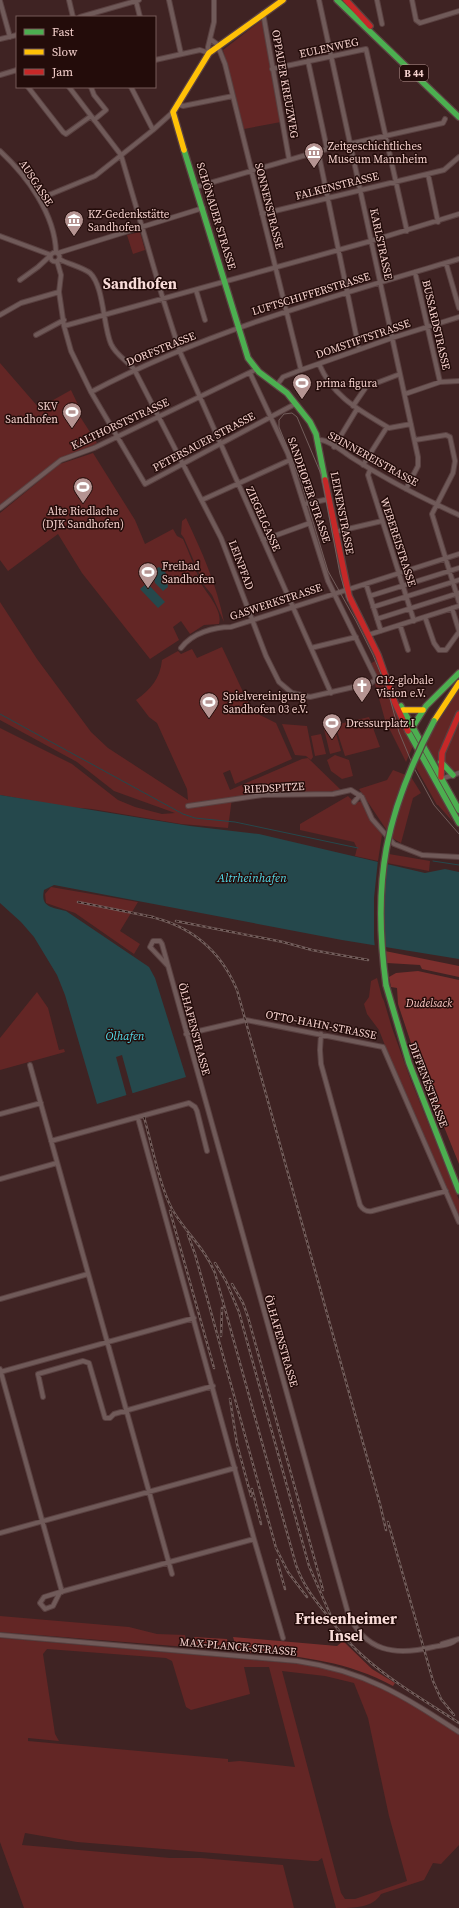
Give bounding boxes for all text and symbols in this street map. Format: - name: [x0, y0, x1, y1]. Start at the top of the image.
- legend: [16, 16, 156, 88]
- text: Fast: [52, 24, 74, 40]
- street label: OPPAUER KREUZWEG: [268, 29, 302, 140]
- street label: EULENWEG: [298, 34, 360, 62]
- text: Slow: [52, 44, 78, 60]
- text: Jam: [51, 64, 73, 80]
- road number: B 44: [400, 65, 428, 81]
- place label: Zeitgeschichtliches Museum Mannheim: [328, 139, 427, 167]
- museum icon: Zeitgeschichtliches Museum Mannheim: [303, 141, 325, 169]
- street label: AUSGASSE: [15, 157, 57, 209]
- street label: SCHÖNAUER STRASSE: [193, 160, 241, 272]
- street label: SONNENSTRASSE: [251, 161, 287, 251]
- street label: FALKENSTRASSE: [294, 168, 381, 204]
- place label: KZ-Gedenkstätte Sandhofen: [88, 207, 170, 235]
- street label: KARLSTRASSE: [366, 207, 396, 281]
- museum icon: KZ-Gedenkstätte Sandhofen: [63, 209, 85, 237]
- street label: LUFTSCHIFFERSTRASSE: [250, 269, 372, 319]
- district label: Sandhofen: [103, 273, 177, 294]
- street label: BUSSARDSTRASSE: [418, 279, 454, 372]
- street label: DOMSTIFTSTRASSE: [314, 316, 413, 362]
- street label: DORFSTRASSE: [124, 328, 198, 370]
- sports icon: prima figura: [291, 372, 313, 400]
- place label: prima figura: [316, 376, 378, 391]
- street label: KALTHORSTSTRASSE: [69, 395, 172, 453]
- place label: SKV Sandhofen: [5, 399, 59, 427]
- sports icon: SKV Sandhofen: [61, 401, 83, 429]
- street label: PETERSAUER STRASSE: [150, 408, 258, 475]
- street label: SPINNEREISTRASSE: [325, 428, 421, 490]
- street label: SANDHOFER STRASSE: [284, 435, 334, 545]
- street label: LEINENSTRASSE: [327, 470, 357, 556]
- sports icon: Alte Riedlache (DJK Sandhofen): [72, 476, 94, 504]
- street label: ZIEGELGASSE: [242, 484, 284, 554]
- street label: WEBEREISTRASSE: [377, 496, 420, 589]
- place label: Alte Riedlache (DJK Sandhofen): [42, 504, 124, 532]
- street label: LEINPFAD: [225, 538, 257, 592]
- place label: Freibad Sandhofen: [162, 559, 215, 587]
- sports icon: Freibad Sandhofen: [137, 561, 159, 589]
- street label: GASWERKSTRASSE: [228, 580, 324, 624]
- place label: G12-globale Vision e.V.: [376, 673, 434, 701]
- church icon: G12-globale Vision e.V.: [351, 675, 373, 703]
- place label: Spielvereinigung Sandhofen 03 e.V.: [223, 689, 308, 717]
- sports icon: Spielvereinigung Sandhofen 03 e.V.: [198, 691, 220, 719]
- sports icon: Dressurplatz I: [321, 712, 343, 740]
- place label: Dressurplatz I: [346, 716, 415, 731]
- street label: RIEDSPITZE: [243, 779, 305, 797]
- water label: Altrheinhafen: [216, 870, 287, 886]
- street label: ÖLHAFENSTRASSE: [174, 981, 215, 1077]
- park label: Dudelsack: [405, 996, 453, 1011]
- street label: OTTO-HAHN-STRASSE: [264, 1007, 378, 1043]
- water label: Ölhafen: [105, 1028, 145, 1044]
- street label: DIFFENÉSTRASSE: [405, 1040, 451, 1130]
- street label: ÖLHAFENSTRASSE: [261, 1293, 302, 1389]
- district label: Friesenheimer Insel: [295, 1608, 397, 1646]
- street label: MAX-PLANCK-STRASSE: [179, 1634, 297, 1660]

